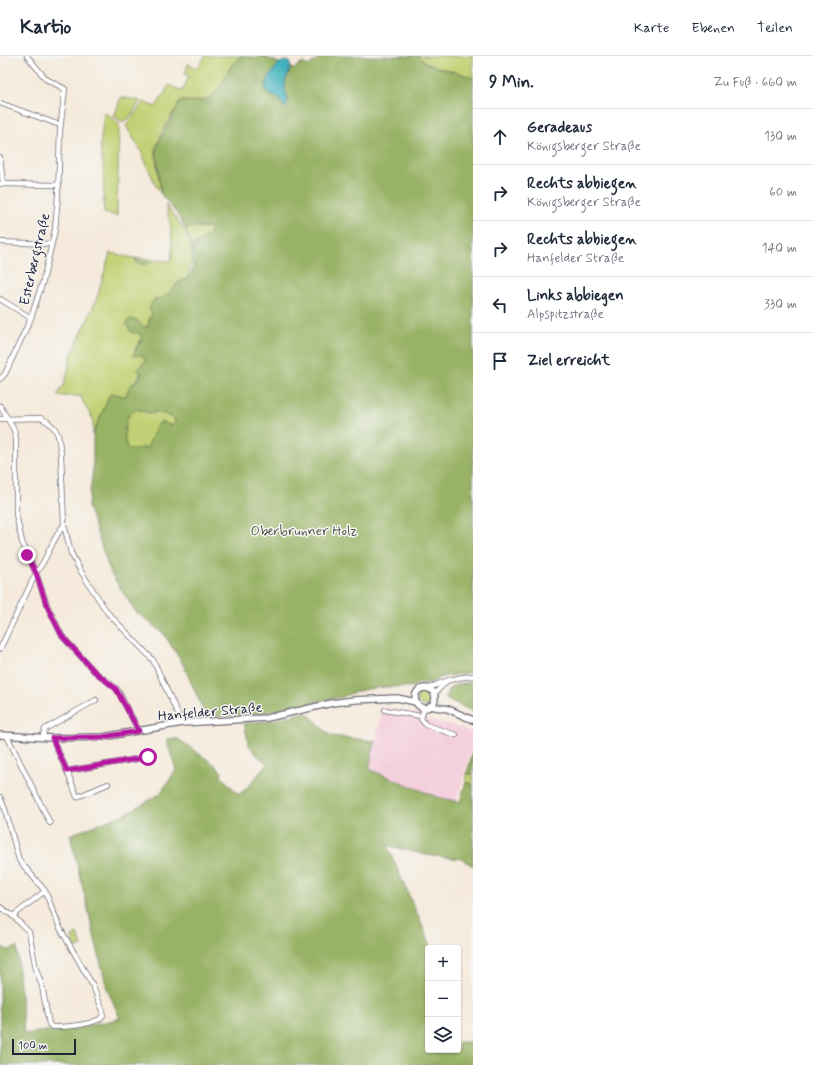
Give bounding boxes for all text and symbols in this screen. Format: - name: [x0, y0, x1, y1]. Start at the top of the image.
- text: Kartio: [20, 15, 71, 40]
- text: Karte: [634, 19, 669, 37]
- text: Ebenen: [691, 19, 735, 37]
- text: Teilen: [757, 19, 793, 37]
- text: 9 Min.: [489, 71, 534, 93]
- text: Zu Fuß · 660 m: [713, 74, 797, 91]
- text: Geradeaus: [527, 118, 592, 138]
- icon: ahead: [489, 126, 511, 148]
- text: 130 m: [764, 128, 797, 145]
- text: Königsberger Straße: [527, 138, 641, 155]
- text: Rechts abbiegen: [527, 174, 637, 194]
- icon: right: [489, 182, 511, 204]
- text: 60 m: [769, 184, 797, 201]
- text: Königsberger Straße: [527, 194, 641, 211]
- street label: Esterbergstraße: [16, 211, 56, 307]
- text: Rechts abbiegen: [527, 230, 637, 250]
- icon: right: [489, 238, 511, 260]
- text: 140 m: [762, 240, 797, 257]
- text: Hanfelder Straße: [527, 250, 624, 267]
- text: Links abbiegen: [527, 286, 624, 306]
- icon: left: [489, 294, 511, 316]
- text: 330 m: [764, 296, 797, 313]
- text: Alpspitzstraße: [527, 306, 604, 323]
- icon: arrive: [489, 350, 511, 372]
- text: Ziel erreicht: [527, 351, 610, 371]
- park label: Oberbrunner Holz: [251, 522, 357, 540]
- route end: [18, 546, 36, 564]
- street label: Hanfelder Straße: [157, 698, 263, 726]
- route start: [139, 748, 157, 766]
- map controls: [425, 945, 461, 1053]
- button: +: [425, 945, 461, 981]
- button: −: [425, 981, 461, 1017]
- button: layers: [425, 1017, 461, 1053]
- scale bar: [12, 1037, 76, 1056]
- text: 100 m: [18, 1039, 48, 1053]

